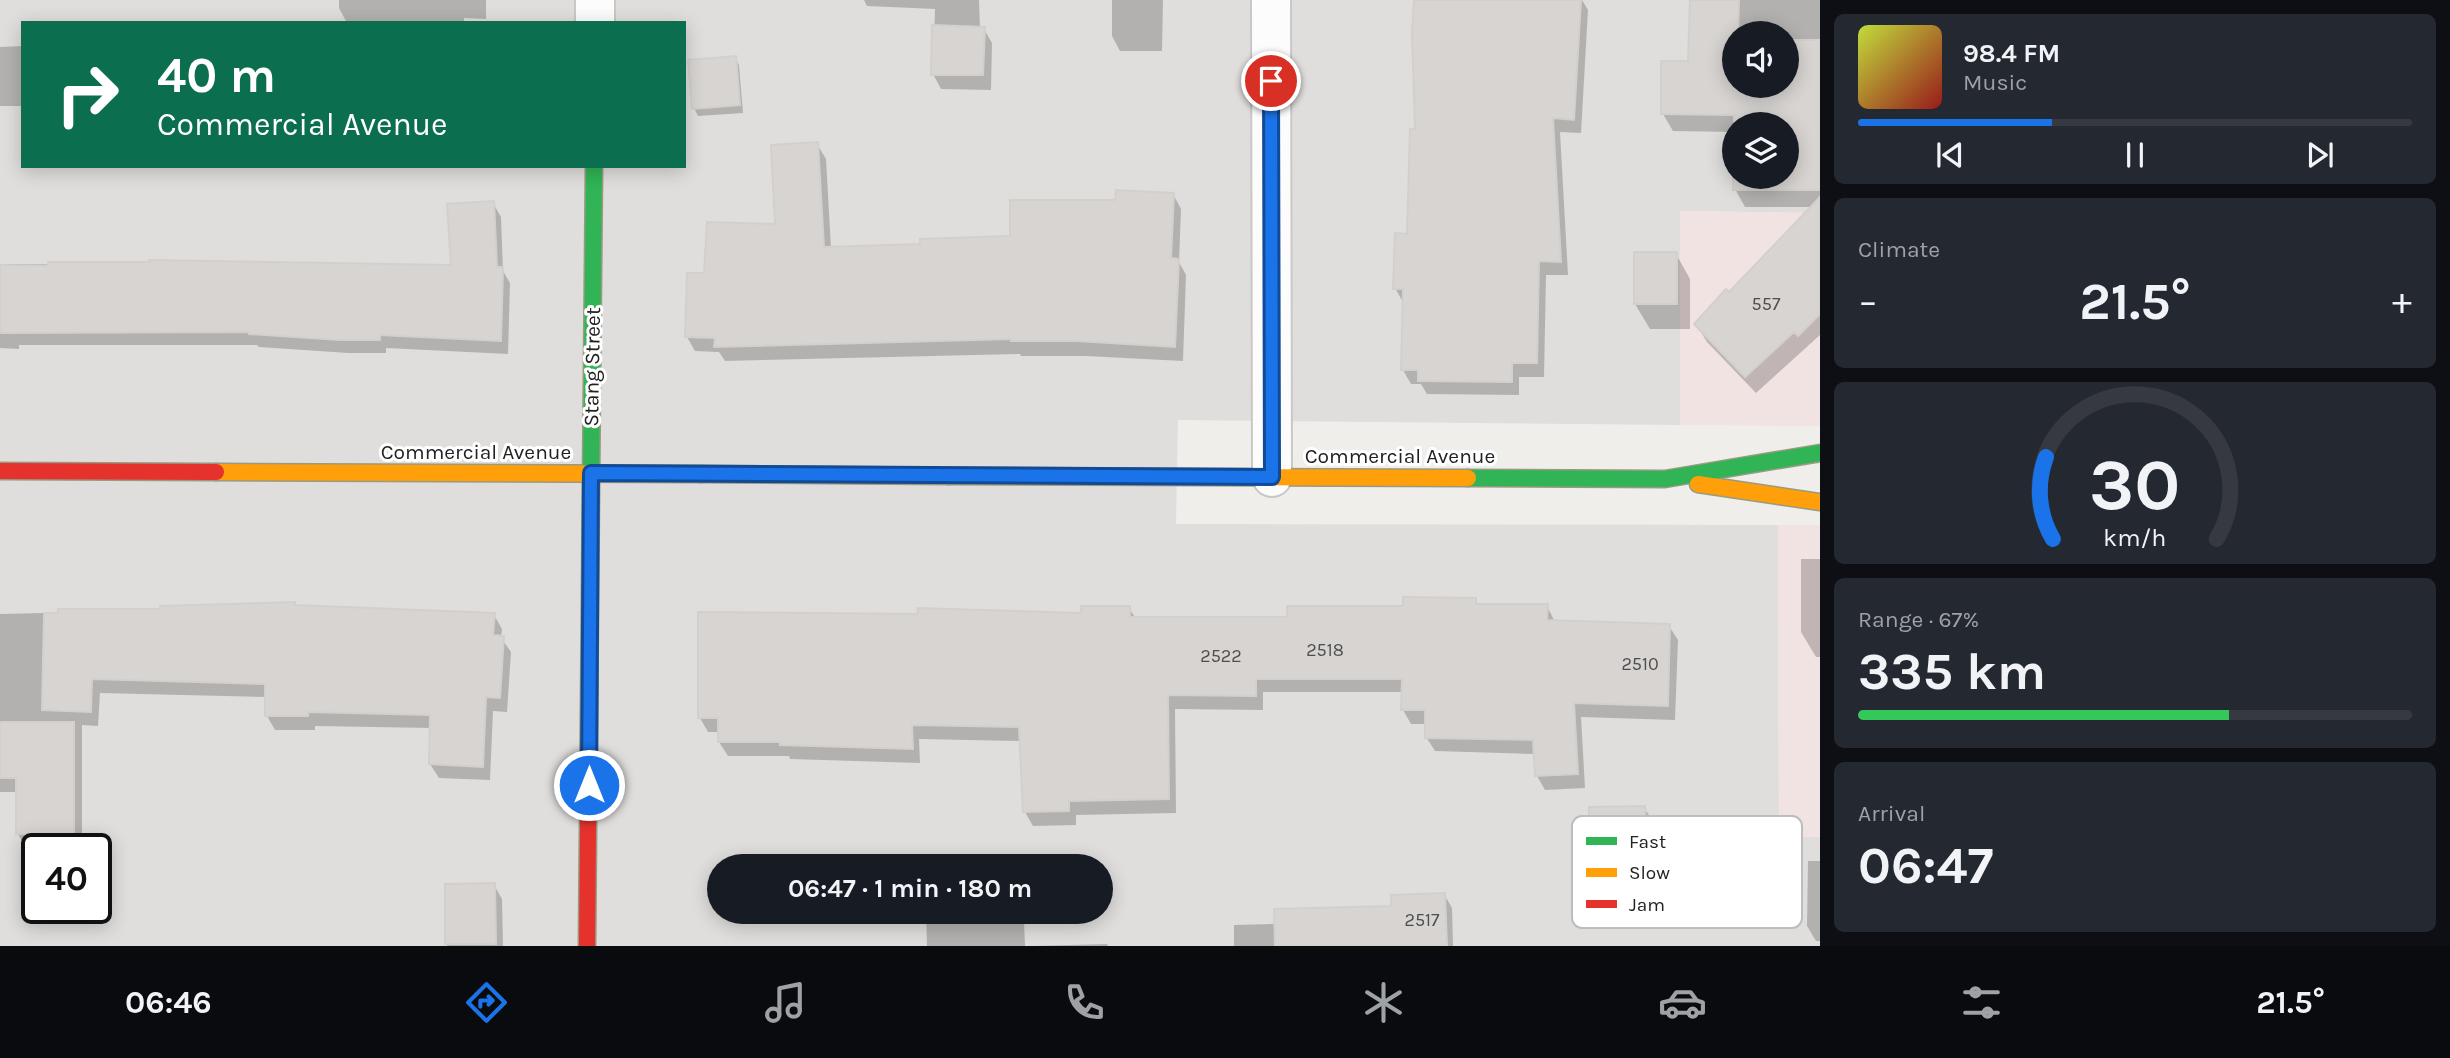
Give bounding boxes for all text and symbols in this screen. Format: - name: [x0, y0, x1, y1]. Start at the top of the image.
- map controls: [1722, 21, 1799, 189]
- button: sound: [1722, 21, 1799, 98]
- text: 98.4 FM: [1963, 38, 2060, 69]
- text: 40 m: [157, 47, 276, 104]
- icon: right: [42, 49, 133, 140]
- pin: [1241, 51, 1301, 111]
- icon: arrive: [1252, 62, 1290, 100]
- text: Music: [1963, 69, 2027, 96]
- text: Commercial Avenue: [157, 106, 448, 143]
- button: layers: [1722, 112, 1799, 189]
- icon: previous: [1931, 136, 1969, 174]
- icon: pause: [2116, 136, 2154, 174]
- icon: next: [2301, 136, 2339, 174]
- text: Climate: [1858, 236, 1940, 263]
- text: 21.5°: [2079, 271, 2191, 332]
- text: −: [1858, 279, 1878, 324]
- text: +: [2392, 279, 2412, 324]
- house number: 557: [1752, 293, 1781, 315]
- street label: Stang Street: [579, 307, 605, 427]
- street label: Commercial Avenue: [381, 440, 571, 464]
- text: 30: [2089, 442, 2181, 527]
- street label: Commercial Avenue: [1305, 444, 1495, 468]
- text: km/h: [2103, 523, 2167, 552]
- text: Range · 67%: [1858, 606, 1979, 633]
- house number: 2518: [1306, 639, 1344, 661]
- text: 335 km: [1858, 641, 2046, 702]
- house number: 2522: [1200, 645, 1242, 667]
- house number: 2510: [1621, 653, 1659, 675]
- position arrow: [552, 748, 626, 822]
- text: Arrival: [1858, 800, 1925, 827]
- legend: [1572, 816, 1802, 928]
- text: Fast: [1629, 831, 1666, 853]
- speed limit sign: 40: [21, 833, 112, 924]
- text: 06:47: [1858, 835, 1993, 896]
- text: Slow: [1629, 862, 1670, 884]
- text: 06:47 · 1 min · 180 m: [788, 873, 1032, 904]
- text: Jam: [1629, 894, 1665, 916]
- house number: 2517: [1405, 909, 1440, 931]
- icon: directions: [462, 978, 511, 1027]
- icon: music: [761, 978, 810, 1027]
- icon: phone: [1060, 978, 1109, 1027]
- icon: climate: [1359, 978, 1408, 1027]
- icon: car: [1658, 978, 1707, 1027]
- icon: filters: [1957, 978, 2006, 1027]
- text: 06:46: [125, 984, 212, 1021]
- text: 21.5°: [2256, 984, 2325, 1021]

